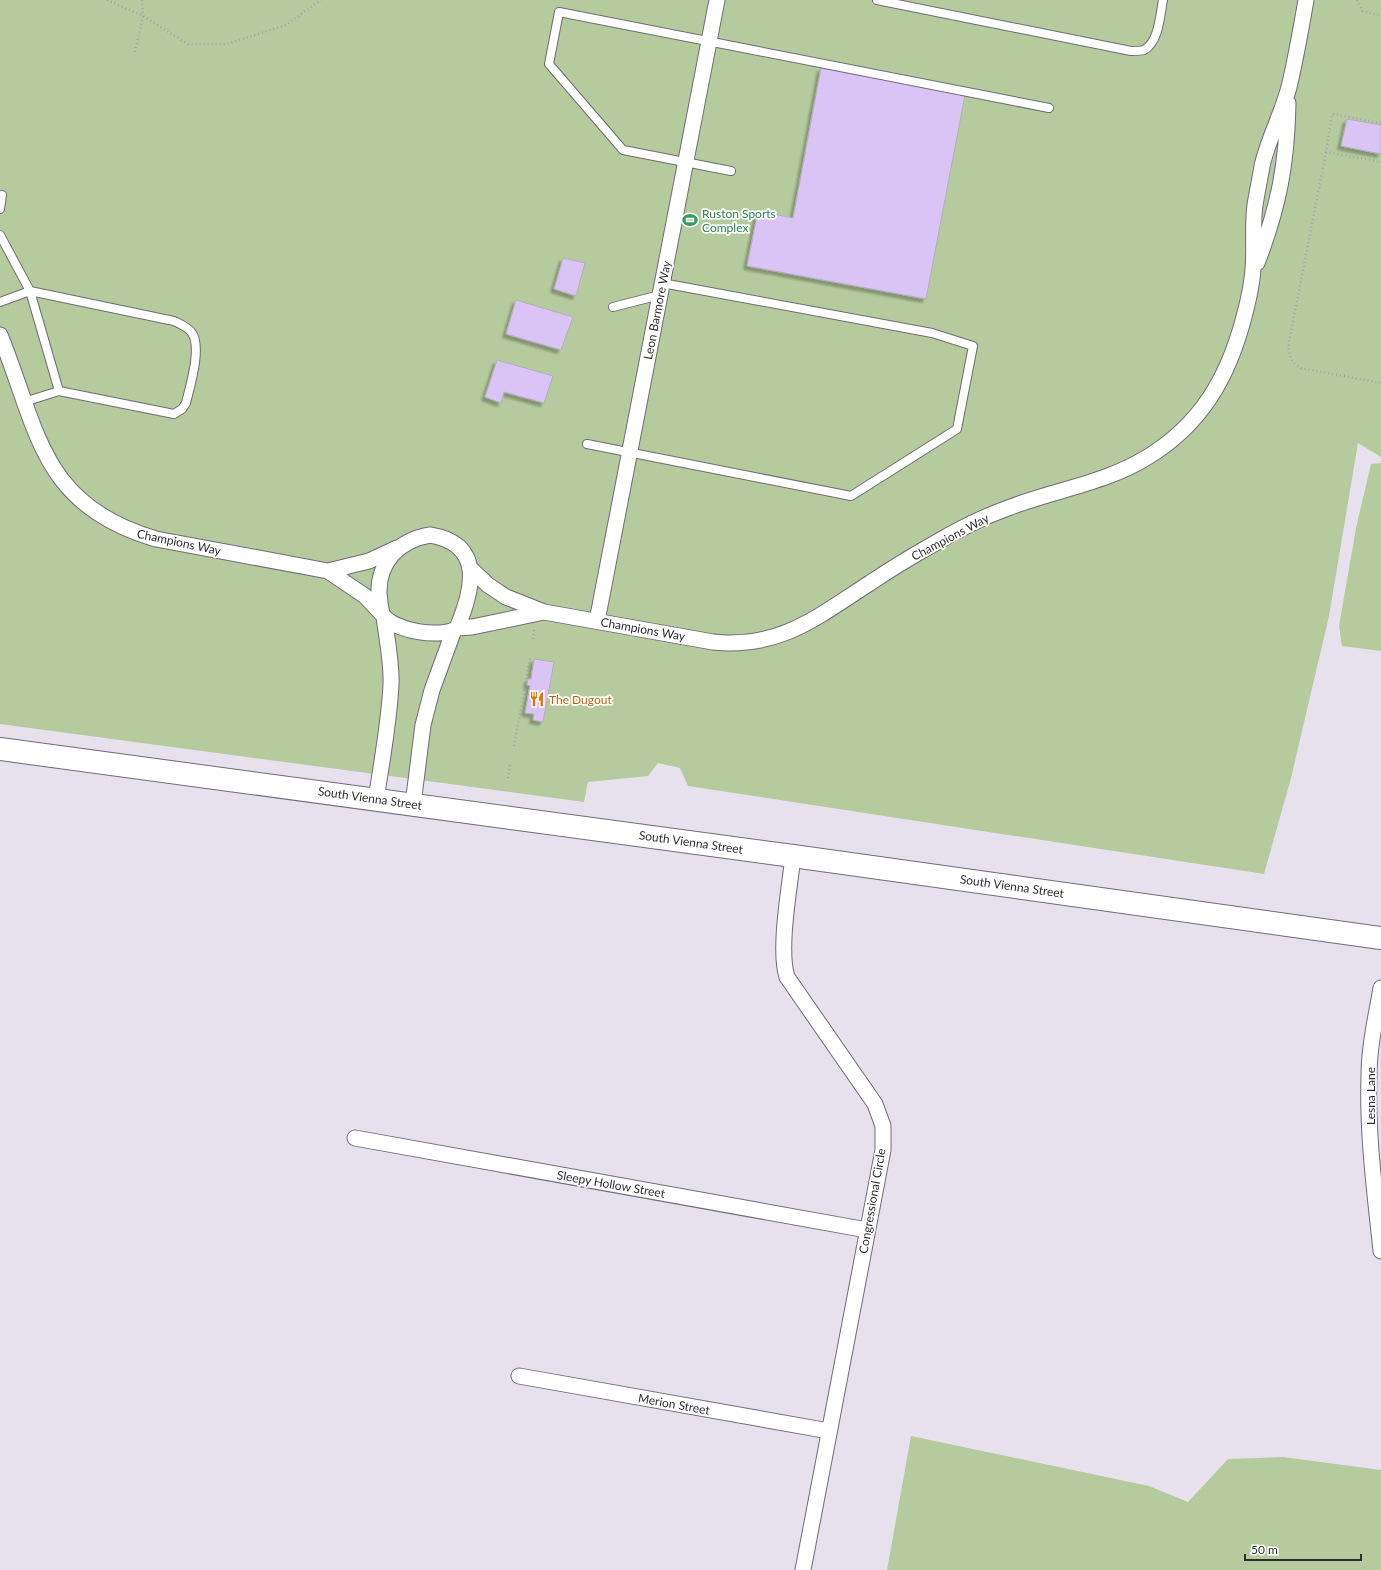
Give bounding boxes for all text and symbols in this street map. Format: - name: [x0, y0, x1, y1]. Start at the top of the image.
- place label: Ruston Sports Complex: [702, 206, 776, 235]
- sports icon: Ruston Sports Complex: [681, 211, 699, 229]
- street label: Leon Barmore Way: [640, 258, 674, 361]
- street label: Champions Way: [909, 510, 992, 564]
- street label: Champions Way: [136, 526, 223, 558]
- street label: Champions Way: [600, 614, 687, 644]
- restaurant icon: The Dugout: [528, 690, 546, 708]
- place label: The Dugout: [549, 692, 612, 707]
- street label: South Vienna Street: [317, 783, 424, 813]
- street label: South Vienna Street: [638, 827, 745, 857]
- street label: South Vienna Street: [959, 871, 1066, 901]
- street label: Lesna Lane: [1363, 1067, 1378, 1125]
- street label: Congressional Circle: [855, 1147, 889, 1255]
- street label: Sleepy Hollow Street: [556, 1167, 667, 1201]
- street label: Merion Street: [637, 1390, 712, 1418]
- scale bar: [1245, 1536, 1361, 1562]
- text: 50 m: [1251, 1542, 1278, 1557]

